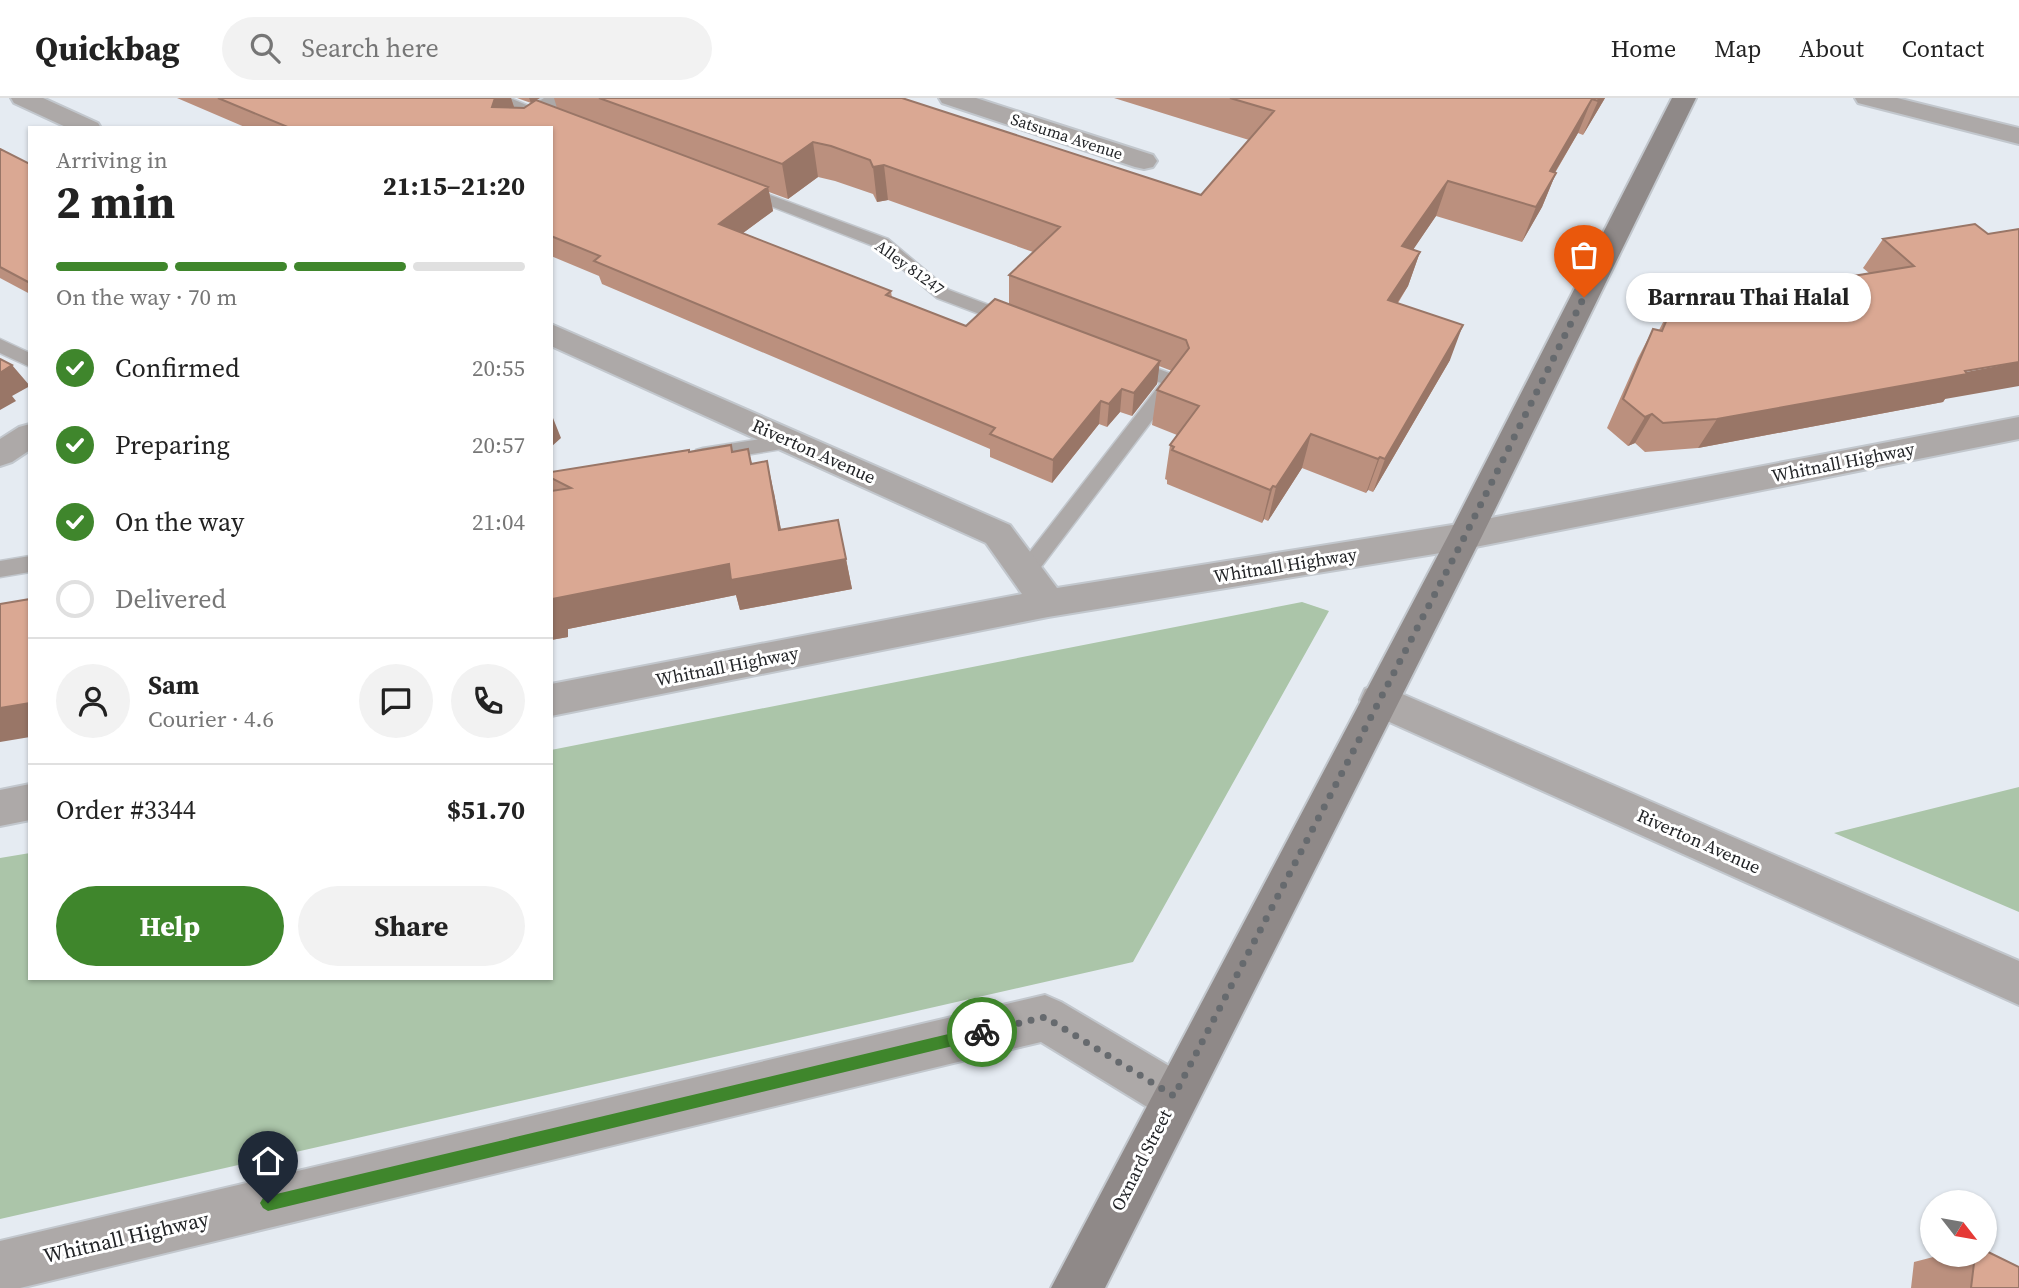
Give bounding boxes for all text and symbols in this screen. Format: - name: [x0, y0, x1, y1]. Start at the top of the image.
- search box: [222, 17, 712, 80]
- text: Quickbag: [35, 26, 180, 71]
- icon: search: [246, 29, 284, 67]
- text: Search here: [302, 30, 439, 66]
- text: Home: [1611, 32, 1676, 65]
- text: Map: [1714, 32, 1761, 65]
- text: About: [1799, 32, 1864, 65]
- text: Contact: [1902, 32, 1984, 65]
- street label: Satsuma Avenue: [1008, 108, 1126, 164]
- text: Arriving in: [56, 144, 168, 176]
- text: 21:15–21:20: [383, 168, 525, 204]
- text: 2 min: [56, 170, 175, 233]
- pin: [1554, 225, 1614, 297]
- street label: Alley 81247: [871, 235, 949, 299]
- icon: bag: [1565, 236, 1603, 274]
- callout: Barnrau Thai Halal: [1626, 272, 1871, 322]
- text: On the way · 70 m: [56, 281, 237, 313]
- text: Barnrau Thai Halal: [1647, 281, 1850, 313]
- icon: check: [56, 349, 94, 387]
- text: Confirmed: [115, 350, 240, 386]
- text: 20:55: [472, 352, 525, 384]
- street label: Riverton Avenue: [748, 413, 880, 489]
- icon: check: [56, 426, 94, 464]
- text: Preparing: [115, 427, 230, 463]
- text: 20:57: [472, 429, 525, 461]
- street label: Whitnall Highway: [1769, 436, 1917, 488]
- icon: check: [56, 503, 94, 541]
- text: On the way: [115, 504, 244, 540]
- text: 21:04: [472, 506, 525, 538]
- street label: Whitnall Highway: [1211, 541, 1359, 589]
- text: Delivered: [115, 581, 226, 617]
- street label: Whitnall Highway: [653, 640, 801, 692]
- button: person: [56, 664, 130, 738]
- button: chat: [359, 664, 433, 738]
- button: phone: [451, 664, 525, 738]
- text: Sam: [148, 667, 199, 703]
- text: Courier · 4.6: [148, 703, 274, 735]
- text: Order #3344: [56, 792, 196, 828]
- text: $51.70: [447, 792, 525, 828]
- street label: Riverton Avenue: [1633, 803, 1765, 879]
- button: Help: [56, 886, 284, 966]
- button: Share: [298, 886, 525, 966]
- courier: [947, 997, 1017, 1067]
- icon: bike: [963, 1013, 1001, 1051]
- street label: Oxnard Street: [1105, 1105, 1177, 1215]
- pin: [238, 1131, 298, 1203]
- icon: home: [249, 1142, 287, 1180]
- north arrow: [1920, 1190, 1997, 1267]
- map controls: [1920, 1190, 1997, 1267]
- street label: Whitnall Highway: [40, 1204, 212, 1270]

